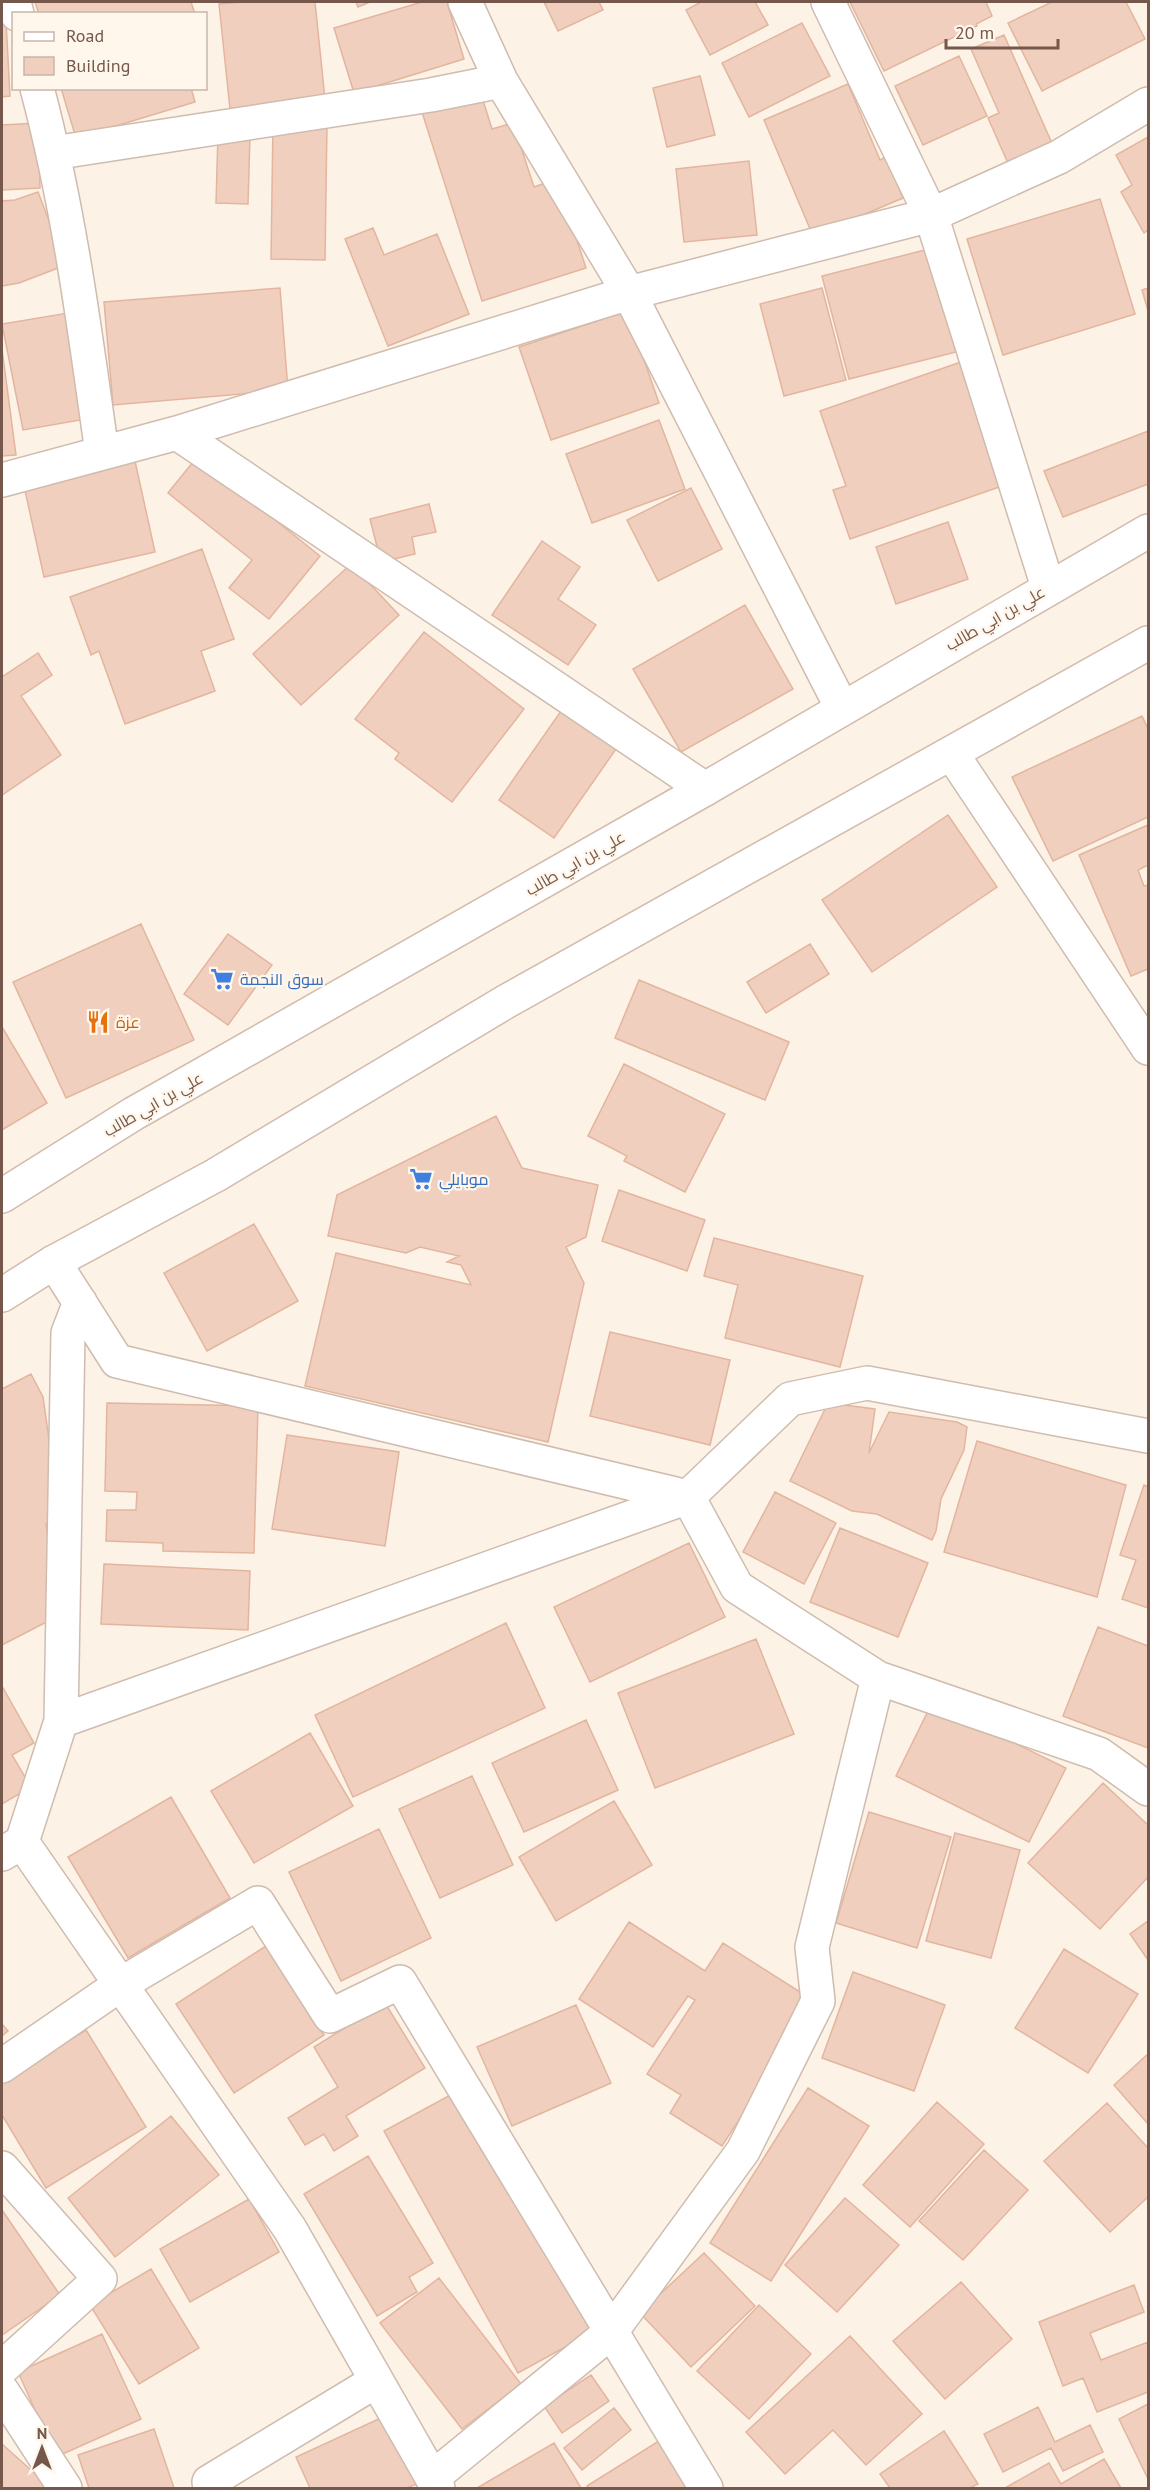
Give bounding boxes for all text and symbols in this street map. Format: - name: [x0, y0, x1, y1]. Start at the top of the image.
- legend: [12, 12, 207, 90]
- scale bar: [946, 12, 1058, 50]
- text: 20 m: [955, 21, 994, 44]
- text: Road: [66, 24, 104, 47]
- text: Building: [66, 54, 130, 77]
- street label: علي بن ابي طالب: [942, 581, 1050, 658]
- street label: علي بن ابي طالب: [522, 826, 630, 903]
- supermarket icon: سوق النجمة: [209, 966, 235, 992]
- place label: سوق النجمة: [240, 969, 324, 990]
- restaurant icon: عزة: [85, 1009, 111, 1035]
- place label: عزة: [116, 1012, 140, 1032]
- street label: علي بن ابي طالب: [100, 1067, 208, 1144]
- supermarket icon: موبايلي: [408, 1166, 434, 1192]
- place label: موبايلي: [439, 1169, 489, 1193]
- north arrow: [12, 2418, 72, 2478]
- text: N: [37, 2423, 47, 2443]

